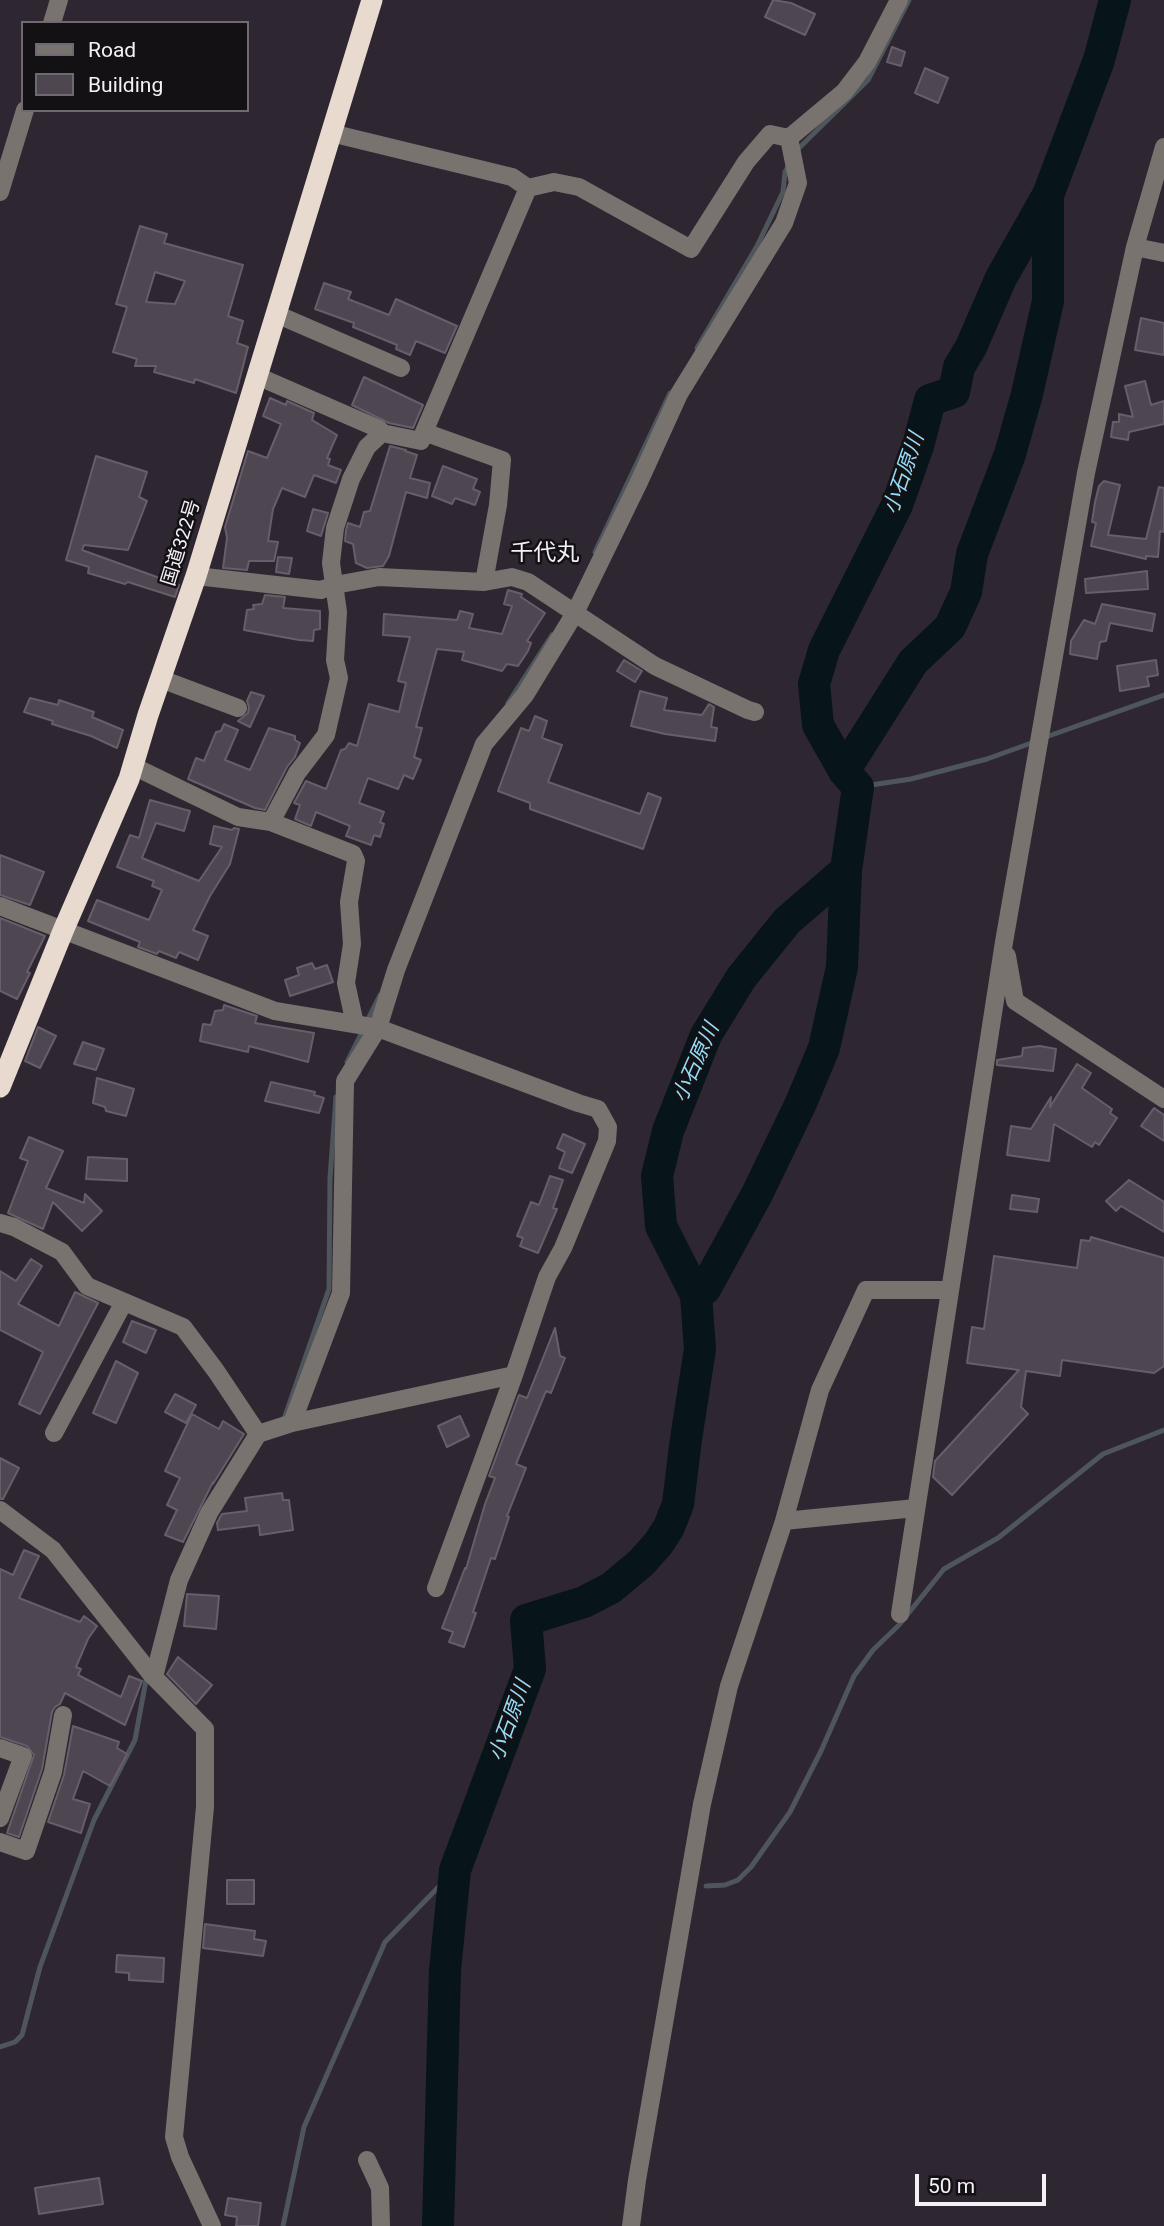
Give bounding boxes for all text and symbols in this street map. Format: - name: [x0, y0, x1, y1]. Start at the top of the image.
- legend: [21, 21, 248, 112]
- text: Road: [88, 38, 136, 62]
- text: Building: [88, 73, 163, 97]
- water label: 小石原川: [879, 430, 931, 518]
- street label: 国道322号: [158, 497, 206, 589]
- district label: 千代丸: [511, 540, 579, 568]
- water label: 小石原川: [668, 1020, 726, 1106]
- water label: 小石原川: [485, 1677, 537, 1765]
- scale bar: [919, 2160, 1050, 2204]
- text: 50 m: [928, 2174, 975, 2198]

